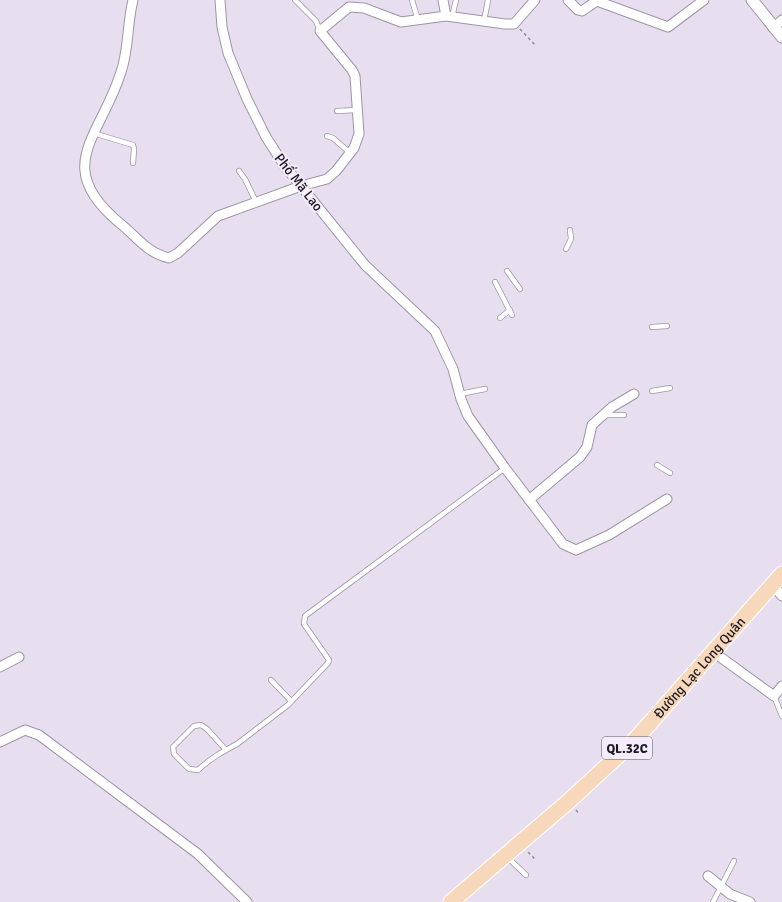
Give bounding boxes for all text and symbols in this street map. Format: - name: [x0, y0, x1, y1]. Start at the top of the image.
- street label: Phố Mã Lao: [271, 150, 327, 215]
- street label: Đường Lạc Long Quân: [650, 613, 749, 722]
- road number: QL.32C: [602, 737, 652, 759]

